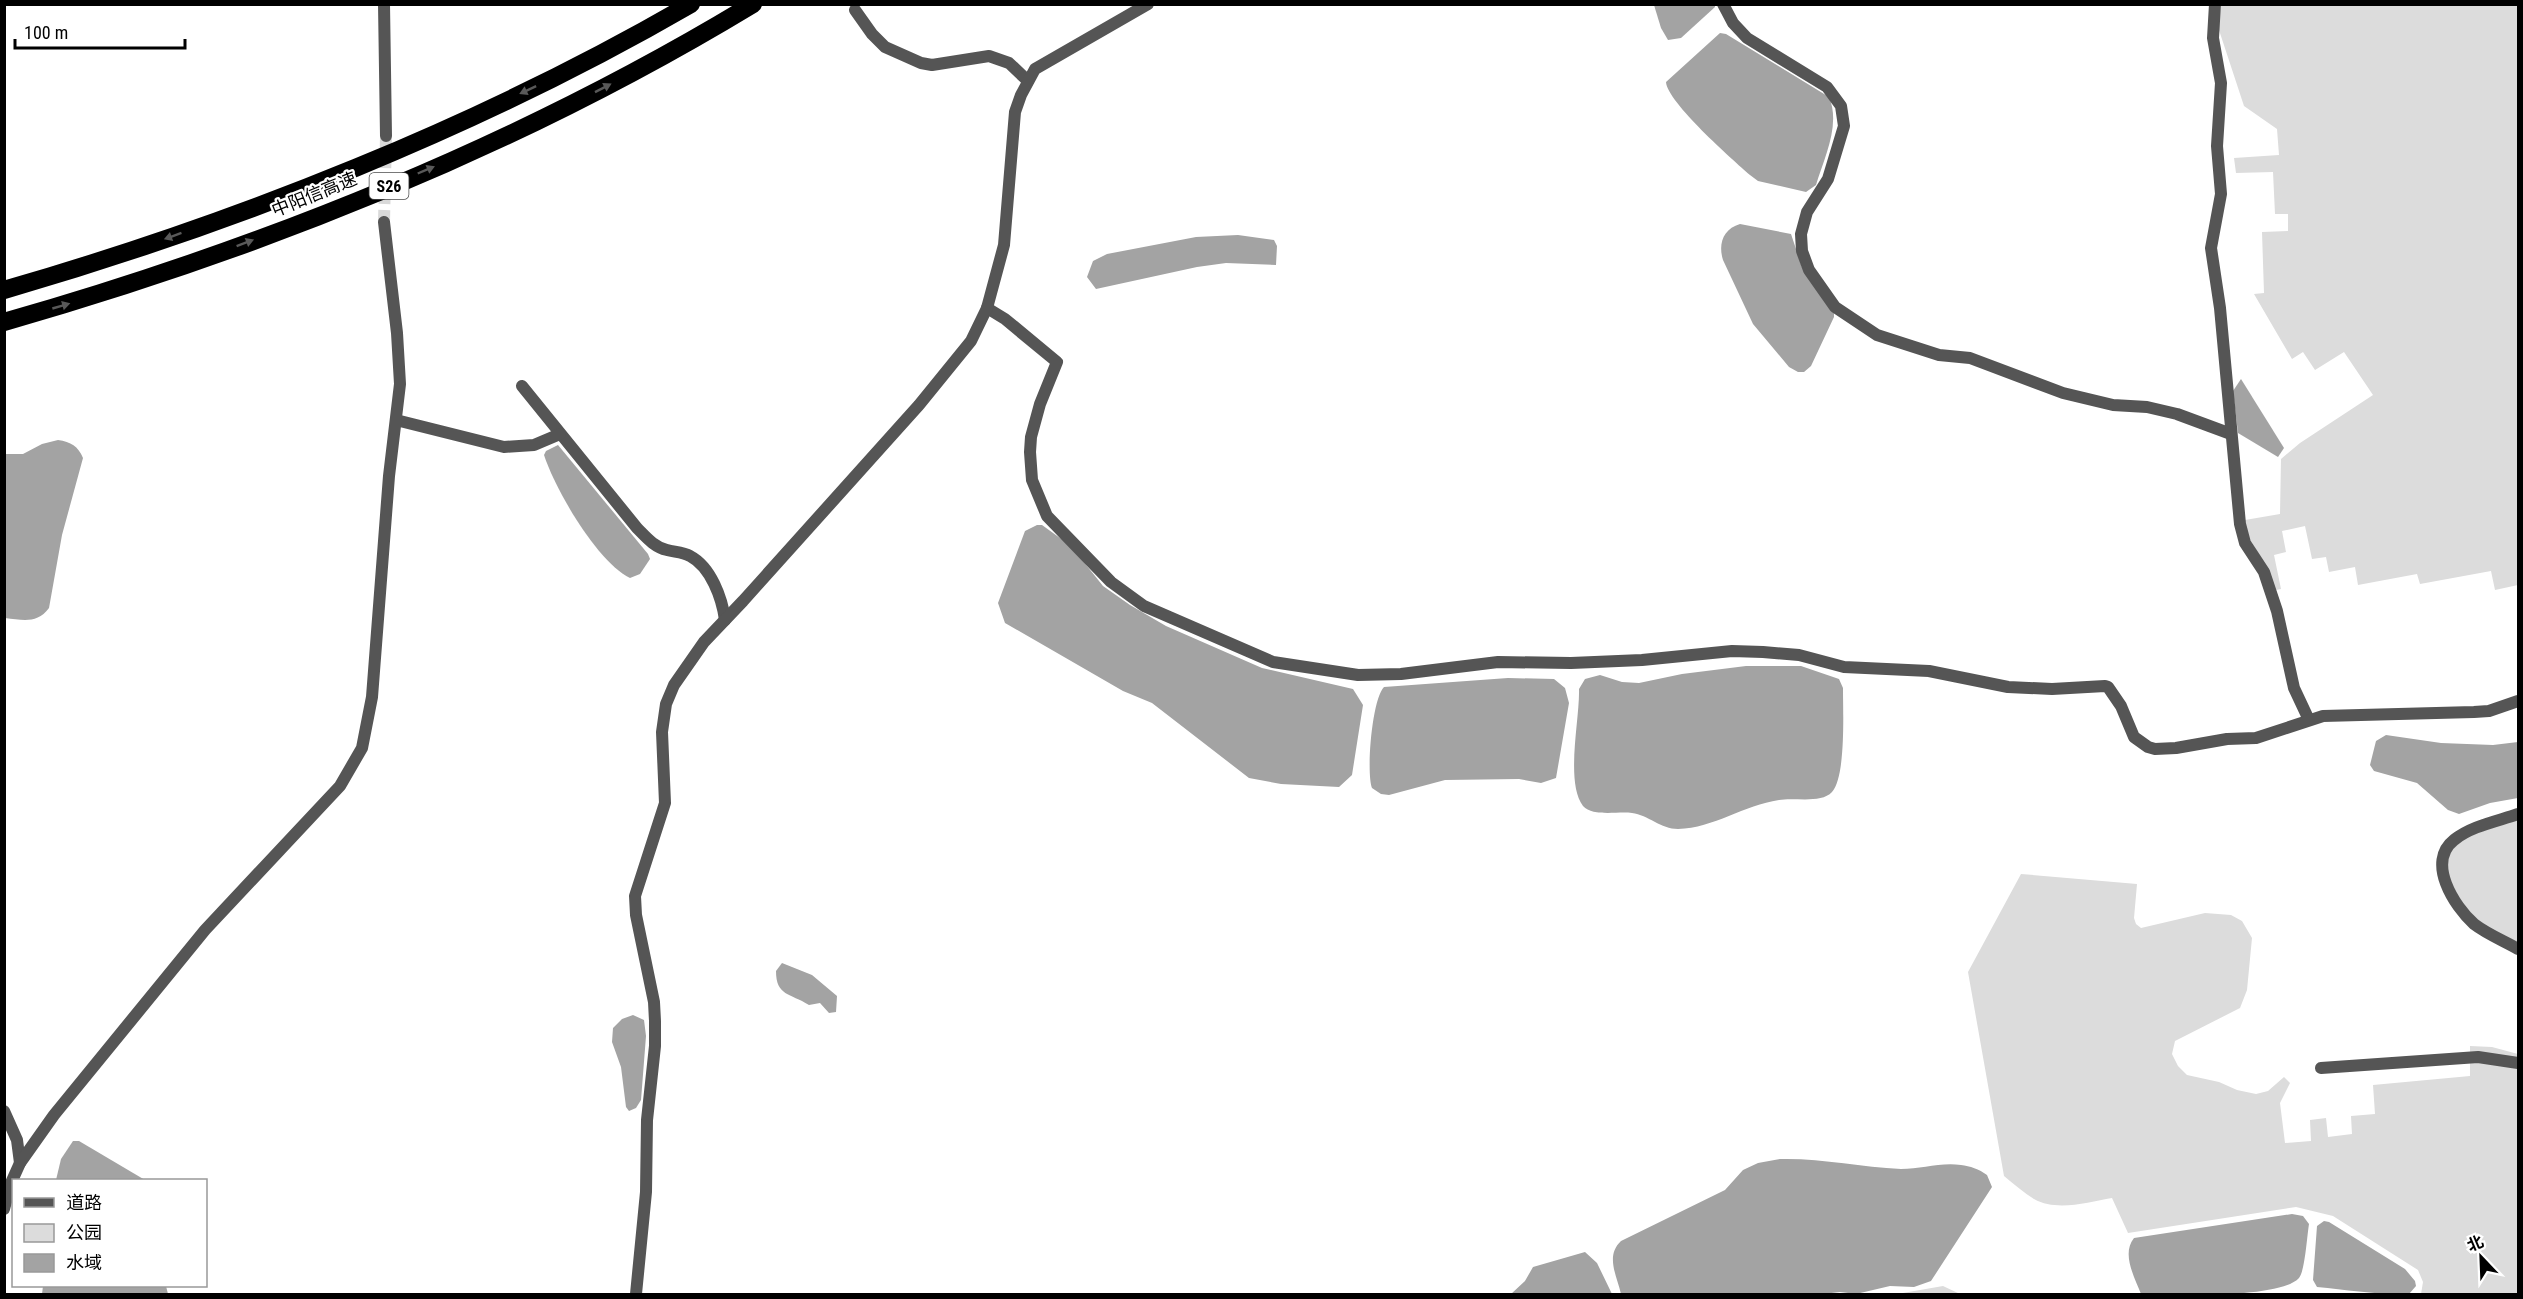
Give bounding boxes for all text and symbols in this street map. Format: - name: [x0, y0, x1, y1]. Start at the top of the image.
- scale bar: [15, 12, 184, 50]
- text: 100 m: [24, 22, 68, 43]
- one-way arrow: [594, 84, 612, 94]
- one-way arrow: [520, 86, 537, 95]
- one-way arrow: [417, 165, 435, 174]
- street label: 中阳信高速: [268, 167, 360, 221]
- road number: S26: [370, 173, 408, 199]
- one-way arrow: [164, 232, 182, 242]
- one-way arrow: [236, 238, 254, 248]
- one-way arrow: [52, 301, 70, 310]
- legend: [12, 1179, 207, 1287]
- text: 道路: [66, 1192, 102, 1213]
- text: 公园: [66, 1222, 102, 1243]
- north arrow: [2451, 1227, 2511, 1287]
- text: 北: [2464, 1232, 2486, 1256]
- text: 水域: [66, 1252, 102, 1273]

